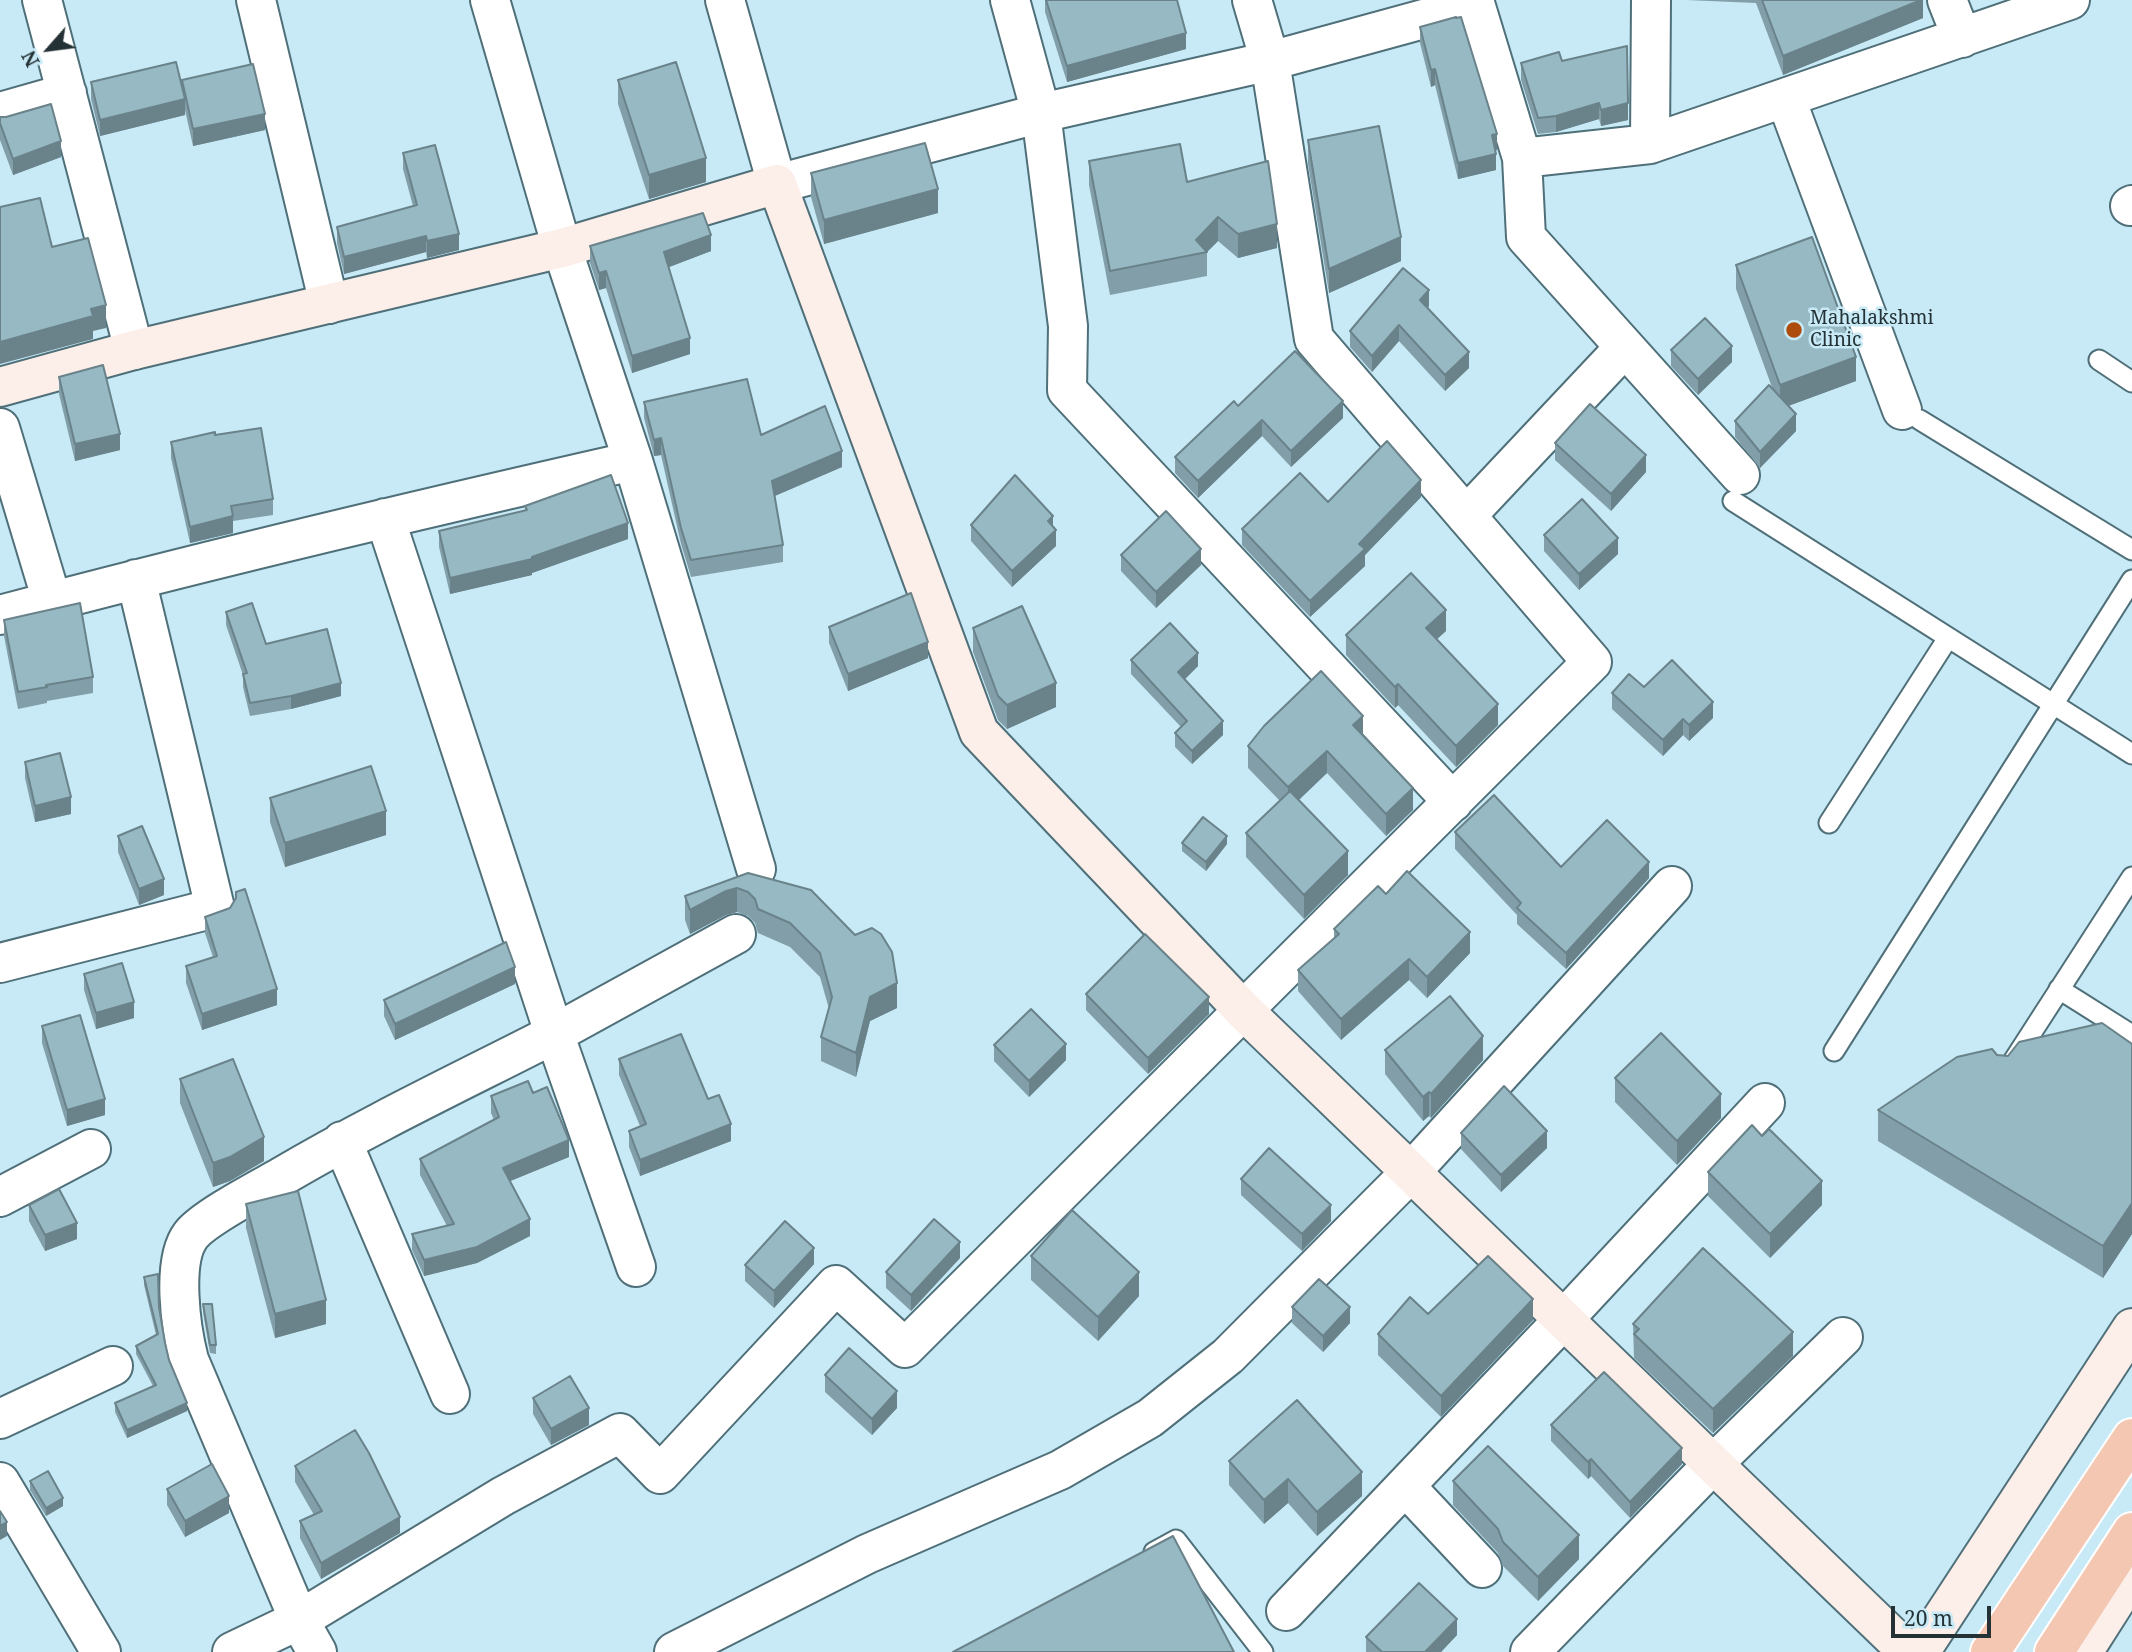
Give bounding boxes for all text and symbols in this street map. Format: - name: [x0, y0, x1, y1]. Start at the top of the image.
- north arrow: [14, 14, 84, 84]
- text: N: [15, 46, 45, 72]
- place label: Mahalakshmi Clinic: [1810, 308, 1934, 352]
- marker: Mahalakshmi Clinic: [1784, 320, 1804, 340]
- scale bar: [1894, 1592, 1994, 1636]
- text: 20 m: [1904, 1604, 1953, 1632]

